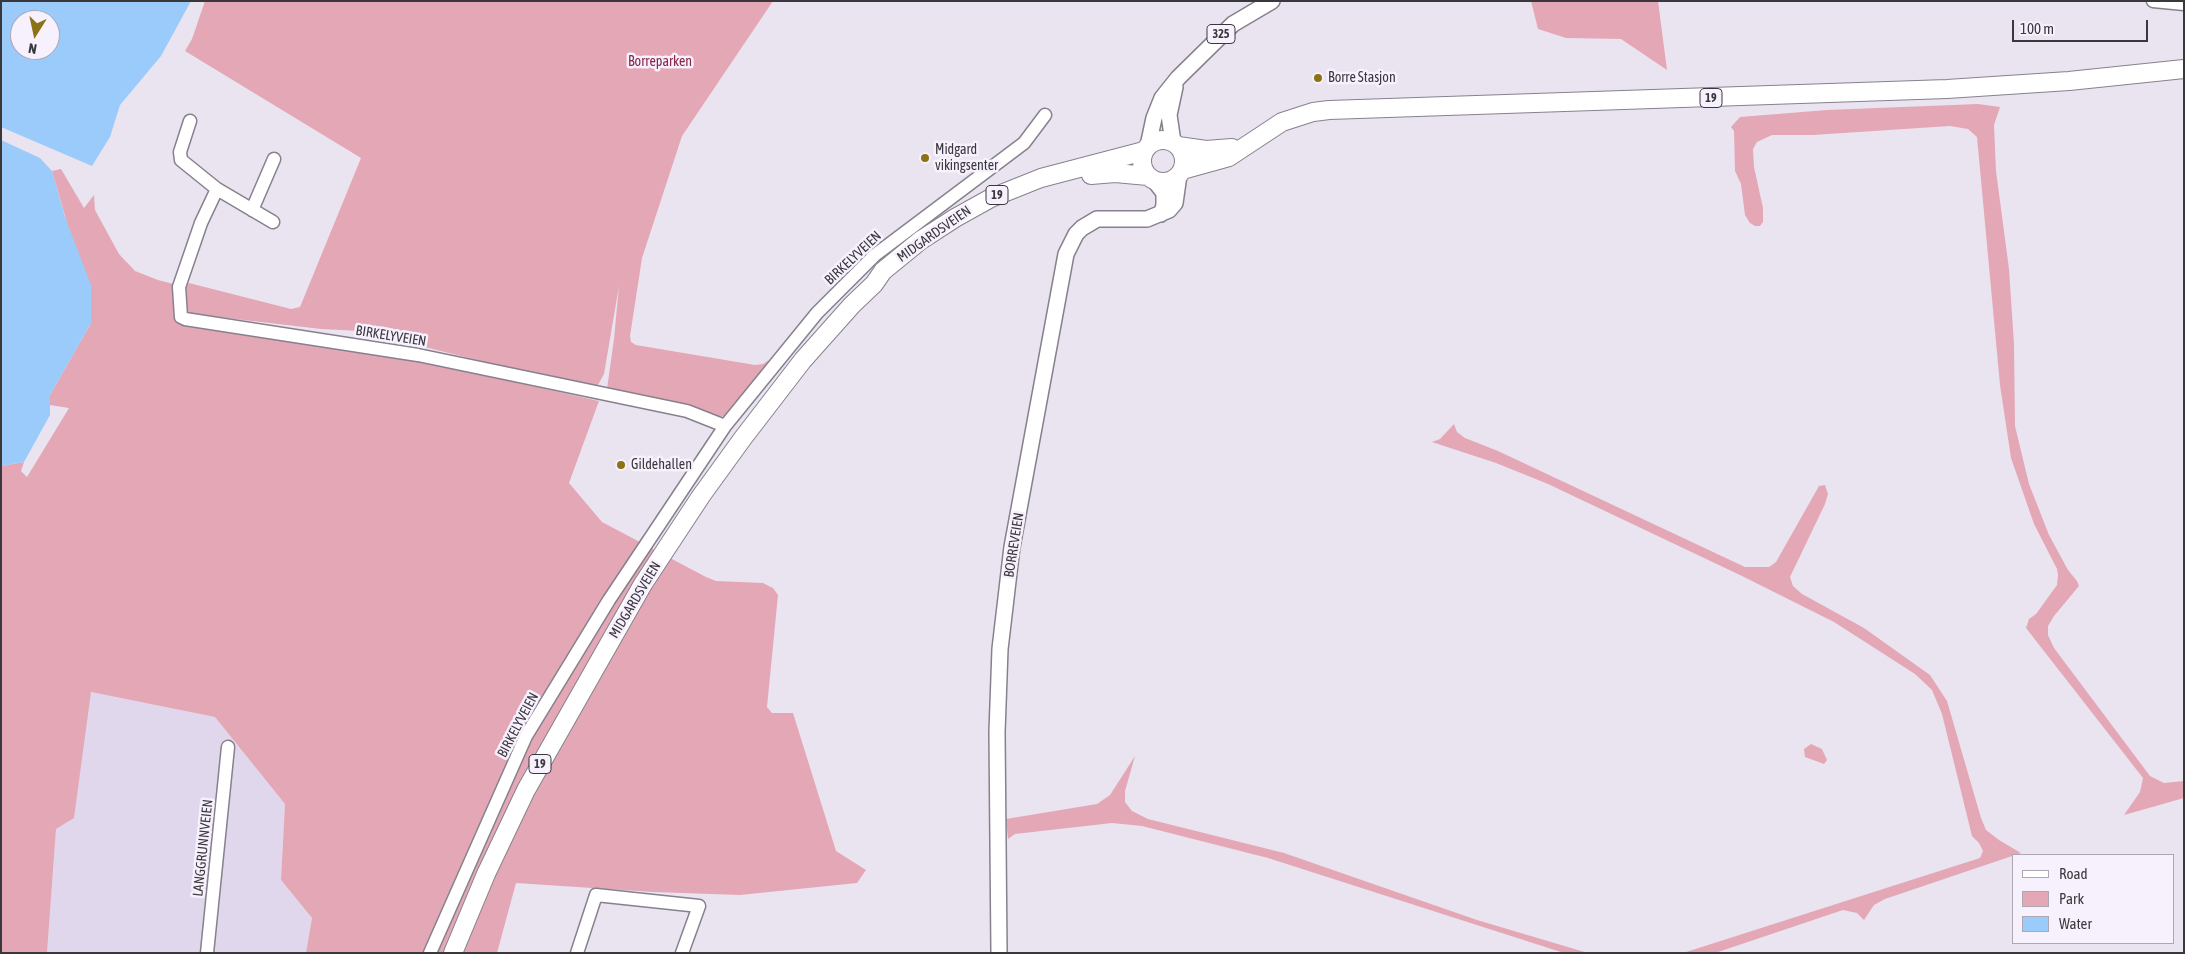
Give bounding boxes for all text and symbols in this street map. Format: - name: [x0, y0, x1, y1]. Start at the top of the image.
- north arrow: [10, 10, 60, 60]
- scale bar: [2015, 10, 2151, 42]
- text: 100 m: [2020, 20, 2054, 37]
- road number: 325: [1207, 24, 1235, 44]
- text: N: [27, 40, 38, 57]
- park label: Borreparken: [628, 54, 692, 70]
- place label: Borre Stasjon: [1328, 70, 1396, 86]
- marker: Borre Stasjon: [1312, 72, 1324, 84]
- road number: 19: [1700, 89, 1722, 108]
- place label: Midgard vikingsenter: [935, 142, 998, 174]
- marker: Midgard vikingsenter: [919, 152, 931, 164]
- road number: 19: [986, 186, 1008, 204]
- street label: MIDGARDSVEIEN: [894, 202, 974, 266]
- street label: BIRKELYVEIEN: [821, 228, 885, 288]
- street label: BIRKELYVEIEN: [354, 322, 428, 350]
- place label: Gildehallen: [631, 457, 692, 473]
- marker: Gildehallen: [615, 459, 627, 471]
- street label: BORREVEIEN: [1001, 511, 1027, 579]
- street label: MIDGARDSVEIEN: [606, 559, 664, 641]
- street label: BIRKELYVEIEN: [494, 690, 542, 760]
- road number: 19: [529, 754, 551, 774]
- street label: LANGGRUNNVEIEN: [190, 799, 216, 897]
- legend: [2012, 854, 2175, 944]
- text: Road: [2059, 865, 2088, 882]
- text: Park: [2059, 890, 2084, 907]
- text: Water: [2059, 915, 2092, 932]

